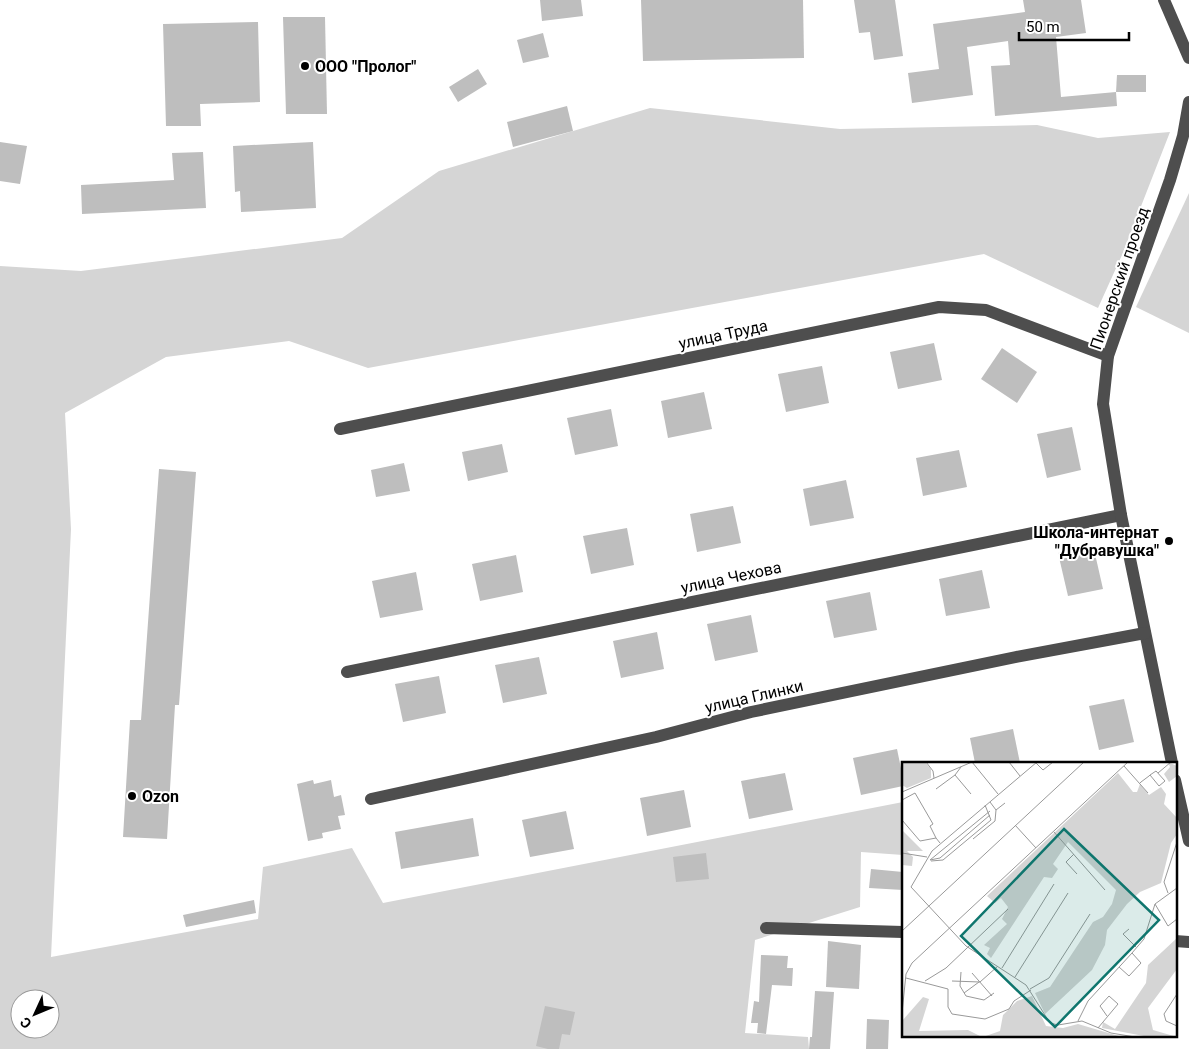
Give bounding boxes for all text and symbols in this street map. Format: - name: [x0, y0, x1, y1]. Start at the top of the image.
- scale bar: [1019, 10, 1129, 42]
- text: 50 m: [1026, 18, 1060, 36]
- place label: ООО "Пролог": [315, 57, 416, 76]
- marker: ООО "Пролог": [299, 60, 311, 72]
- street label: Пионерский проезд: [1086, 204, 1153, 352]
- street label: улица Труда: [677, 316, 769, 353]
- place label: Школа-интернат "Дубравушка": [1033, 523, 1159, 560]
- marker: Школа-интернат "Дубравушка": [1163, 535, 1175, 547]
- street label: улица Чехова: [679, 558, 783, 597]
- street label: улица Глинки: [703, 676, 805, 717]
- inset map: [902, 762, 1176, 1036]
- place label: Ozon: [142, 787, 179, 806]
- marker: Ozon: [126, 790, 138, 802]
- north arrow: [10, 989, 60, 1039]
- text: С: [17, 1014, 35, 1032]

